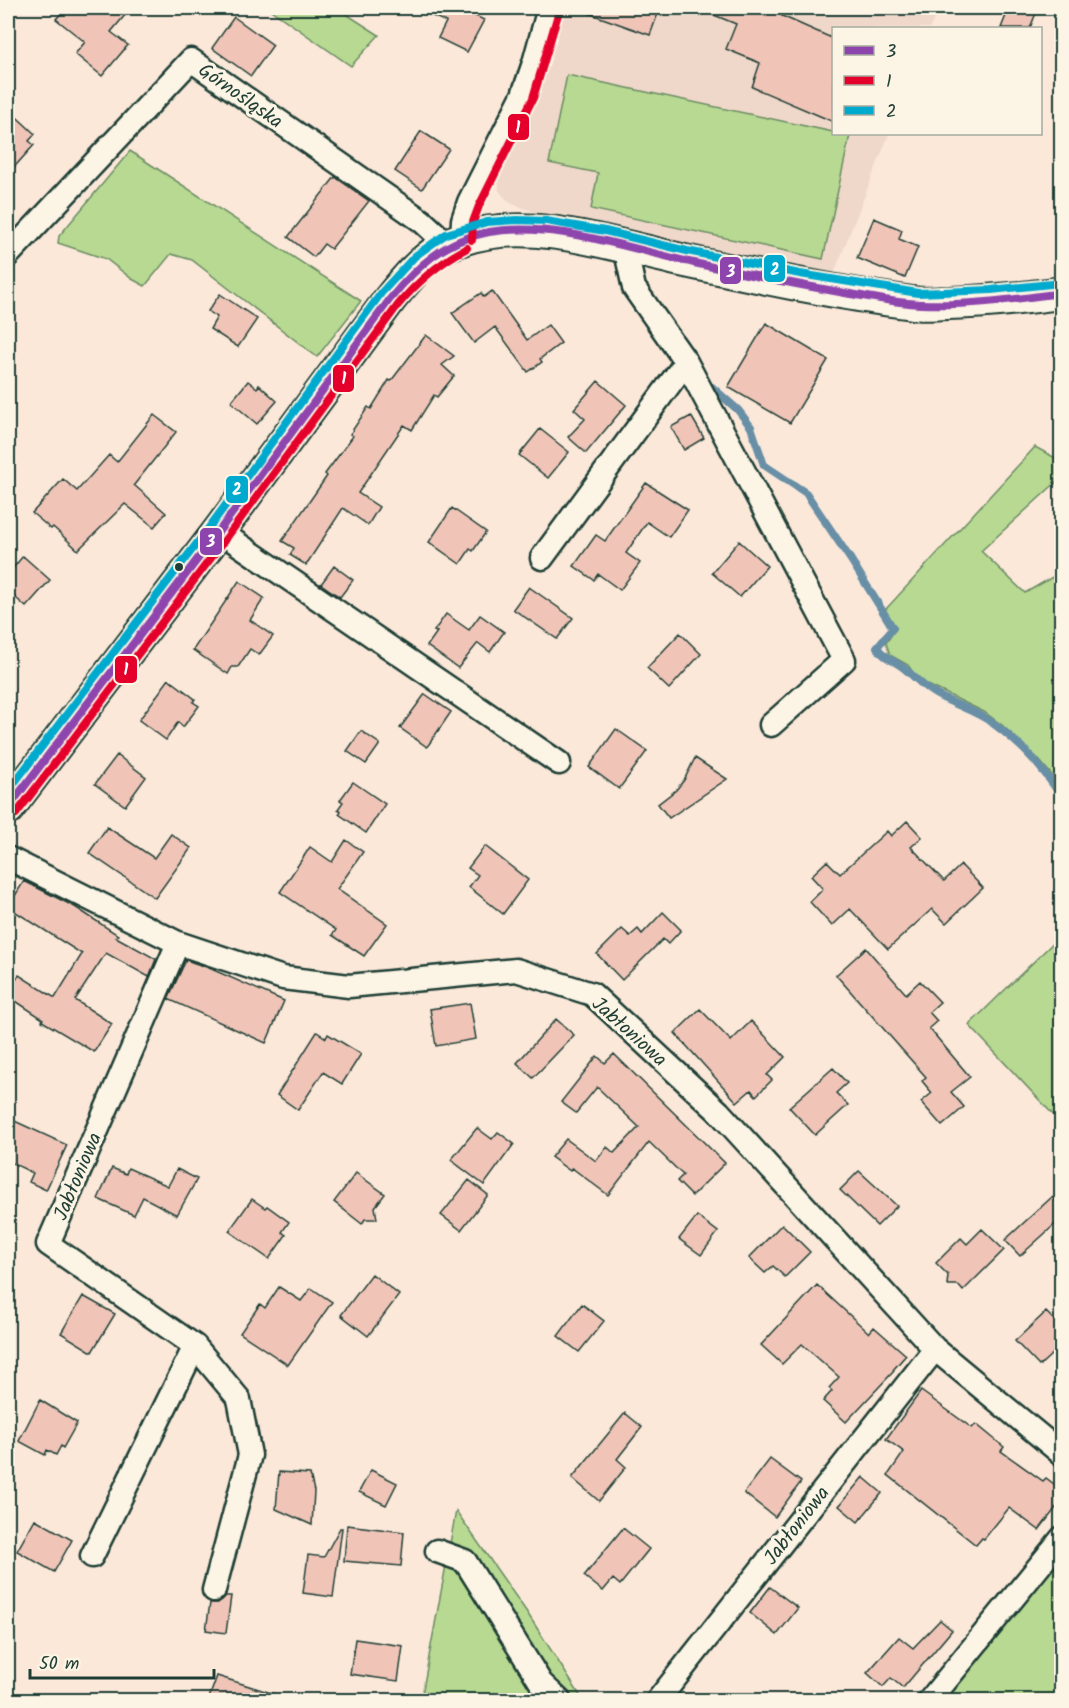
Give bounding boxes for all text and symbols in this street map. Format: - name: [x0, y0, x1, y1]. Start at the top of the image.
- legend: [832, 27, 1042, 135]
- text: 3: [886, 38, 896, 67]
- street label: Górnośląska: [191, 55, 289, 138]
- text: 1: [886, 68, 892, 97]
- text: 2: [886, 98, 896, 127]
- line badge: 1: [507, 113, 530, 141]
- text: 1: [516, 116, 521, 141]
- line badge: 2: [763, 254, 786, 283]
- line badge: 3: [719, 256, 742, 285]
- text: 2: [770, 258, 780, 283]
- text: 3: [726, 260, 736, 285]
- line badge: 1: [332, 364, 355, 393]
- text: 1: [342, 367, 347, 392]
- line badge: 2: [225, 475, 249, 504]
- text: 2: [232, 478, 242, 503]
- line badge: 3: [199, 527, 223, 556]
- text: 3: [206, 530, 216, 555]
- unlabelled marker: [173, 561, 185, 573]
- line badge: 1: [114, 655, 138, 684]
- text: 1: [124, 658, 129, 683]
- street label: Jabłoniowa: [583, 990, 674, 1075]
- street label: Jabłoniowa: [46, 1128, 112, 1226]
- street label: Jabłoniowa: [756, 1480, 839, 1573]
- scale bar: [30, 1642, 214, 1680]
- text: 50 m: [39, 1650, 79, 1679]

